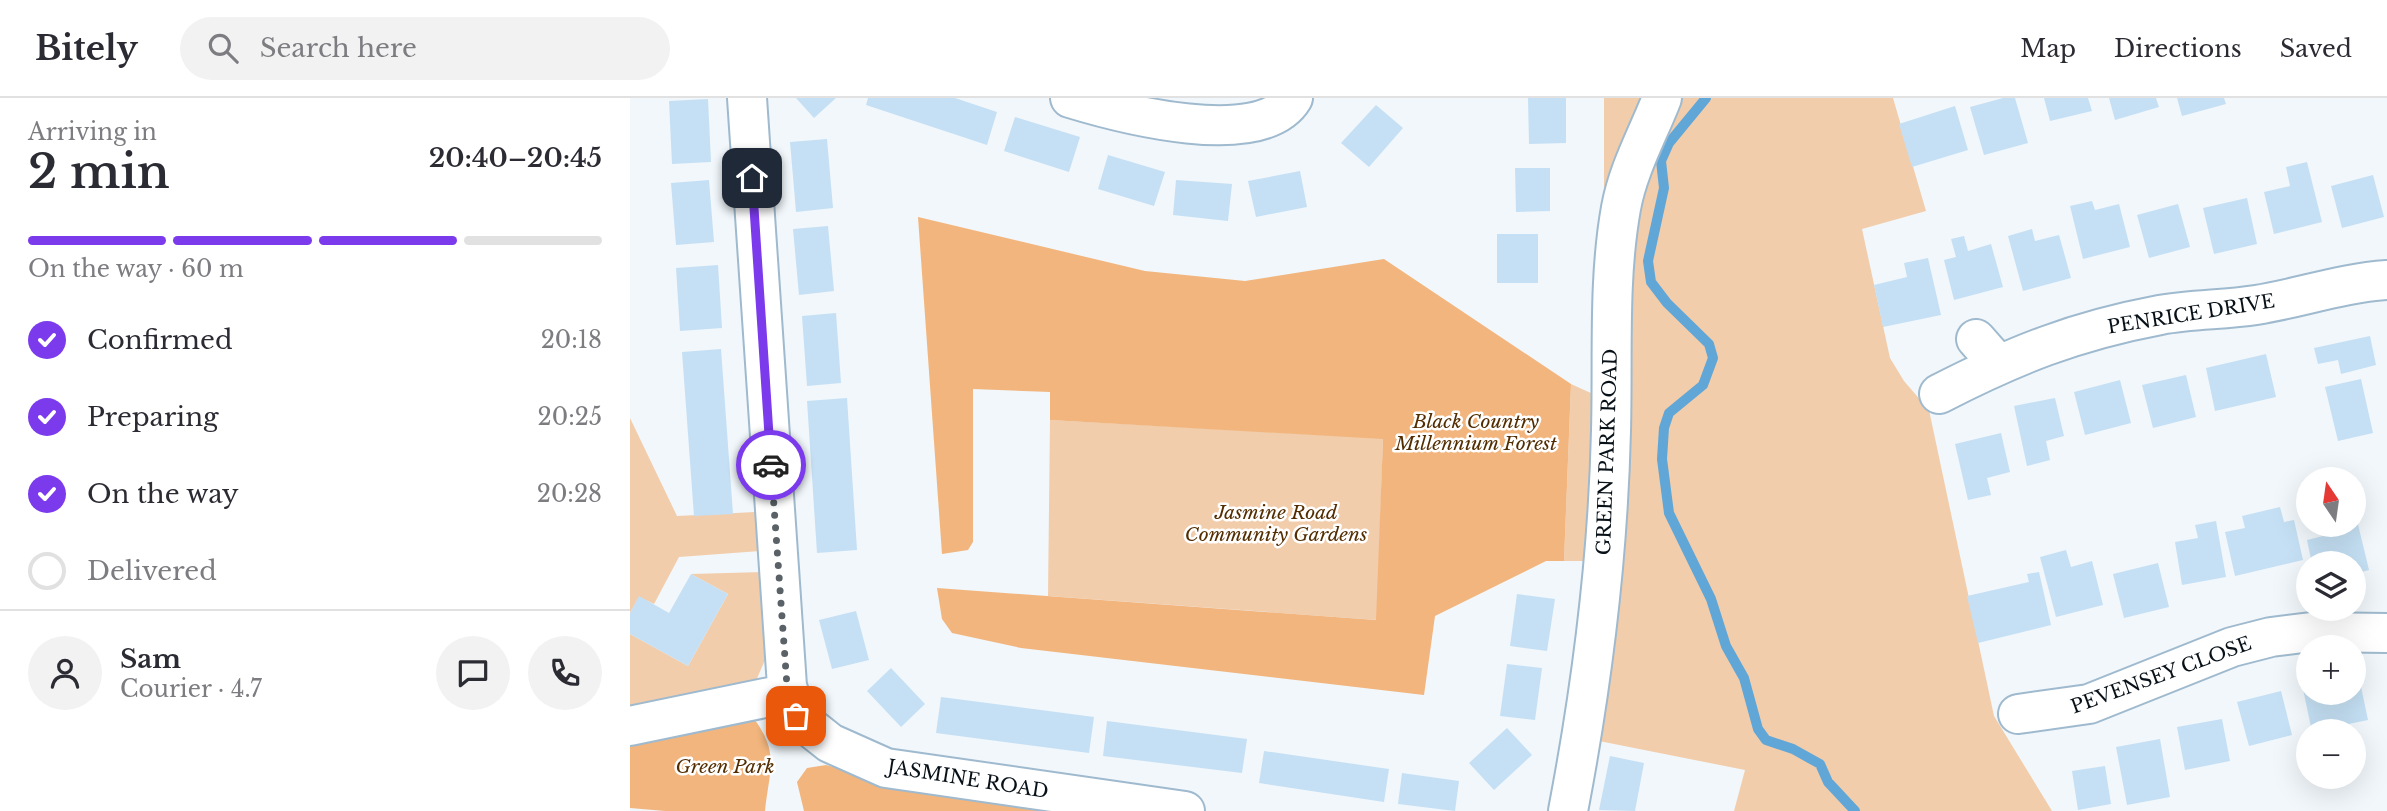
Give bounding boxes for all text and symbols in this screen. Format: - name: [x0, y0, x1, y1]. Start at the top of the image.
- search box: [180, 17, 670, 80]
- text: Bitely: [35, 28, 138, 69]
- icon: search: [204, 29, 242, 67]
- text: Search here: [260, 32, 417, 64]
- text: Map: [2020, 34, 2076, 63]
- text: Directions: [2114, 34, 2242, 63]
- text: Saved: [2280, 34, 2352, 63]
- text: Arriving in: [28, 118, 157, 146]
- text: 20:40–20:45: [429, 142, 602, 174]
- text: 2 min: [28, 143, 170, 200]
- pin: [722, 148, 782, 208]
- icon: home: [733, 159, 771, 197]
- text: On the way · 60 m: [28, 255, 244, 283]
- street label: PENRICE DRIVE: [2106, 289, 2276, 339]
- icon: check: [28, 321, 66, 359]
- text: Confirmed: [87, 324, 232, 356]
- text: 20:18: [541, 326, 602, 354]
- street label: GREEN PARK ROAD: [1592, 348, 1622, 556]
- icon: check: [28, 398, 66, 436]
- text: Preparing: [87, 401, 219, 433]
- text: 20:25: [538, 403, 602, 431]
- park label: Black Country Millennium Forest: [1394, 410, 1557, 455]
- courier: [736, 430, 806, 500]
- icon: car: [752, 446, 790, 484]
- north arrow: [2296, 467, 2366, 537]
- map controls: [2296, 467, 2366, 789]
- icon: check: [28, 475, 66, 513]
- text: On the way: [87, 478, 239, 510]
- text: 20:28: [537, 480, 602, 508]
- park label: Jasmine Road Community Gardens: [1185, 501, 1367, 546]
- button: layers: [2296, 551, 2366, 621]
- text: Delivered: [87, 555, 217, 587]
- street label: PEVENSEY CLOSE: [2068, 632, 2254, 718]
- button: +: [2296, 635, 2366, 705]
- button: person: [28, 636, 102, 710]
- button: chat: [436, 636, 510, 710]
- button: phone: [528, 636, 602, 710]
- text: Sam: [120, 643, 181, 675]
- text: Courier · 4.7: [120, 675, 262, 703]
- pin: [766, 686, 826, 746]
- icon: bag: [777, 697, 815, 735]
- button: −: [2296, 719, 2366, 789]
- street label: JASMINE ROAD: [883, 754, 1050, 803]
- park label: Green Park: [675, 755, 775, 778]

